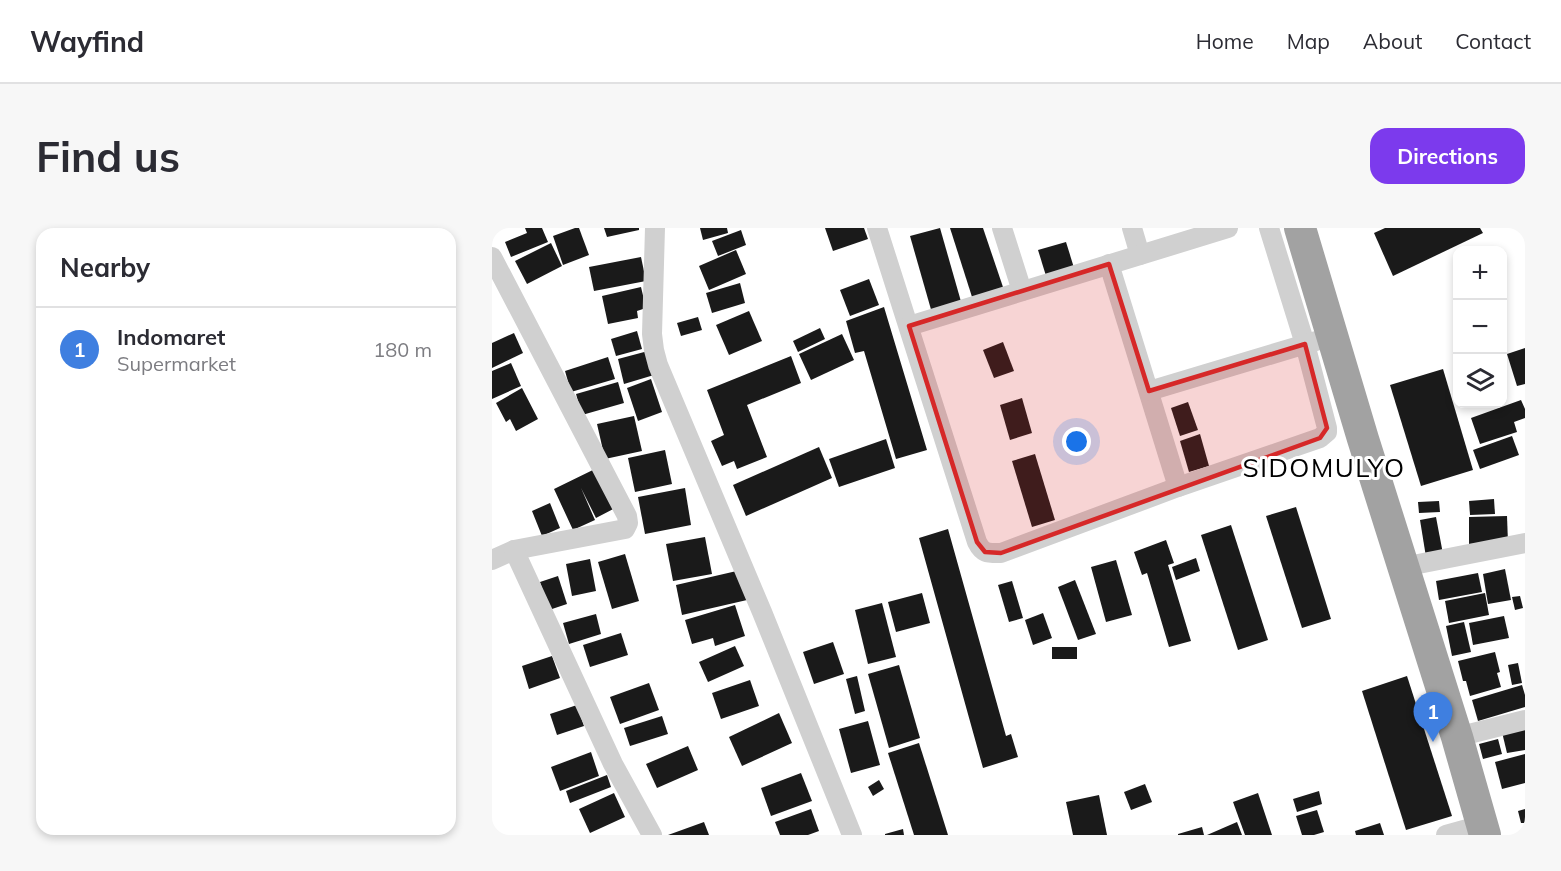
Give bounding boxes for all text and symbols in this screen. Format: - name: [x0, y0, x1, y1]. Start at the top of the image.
- text: Wayfind: [30, 24, 144, 59]
- text: Home: [1196, 28, 1254, 54]
- text: Map: [1287, 28, 1330, 54]
- text: About: [1363, 28, 1422, 54]
- text: Contact: [1455, 28, 1531, 54]
- button: Directions: [1370, 128, 1525, 184]
- text: Find us: [36, 130, 180, 183]
- map controls: [1453, 246, 1507, 408]
- button: +: [1453, 246, 1507, 300]
- text: Nearby: [60, 251, 150, 284]
- button: −: [1453, 300, 1507, 354]
- text: Indomaret: [117, 323, 225, 351]
- text: 1: [74, 337, 86, 362]
- text: 180 m: [373, 337, 432, 362]
- text: Supermarket: [117, 351, 236, 376]
- button: layers: [1453, 354, 1507, 408]
- your location: [1062, 427, 1091, 456]
- district label: SIDOMULYO: [1242, 451, 1406, 484]
- pin: 1: [1414, 692, 1452, 742]

